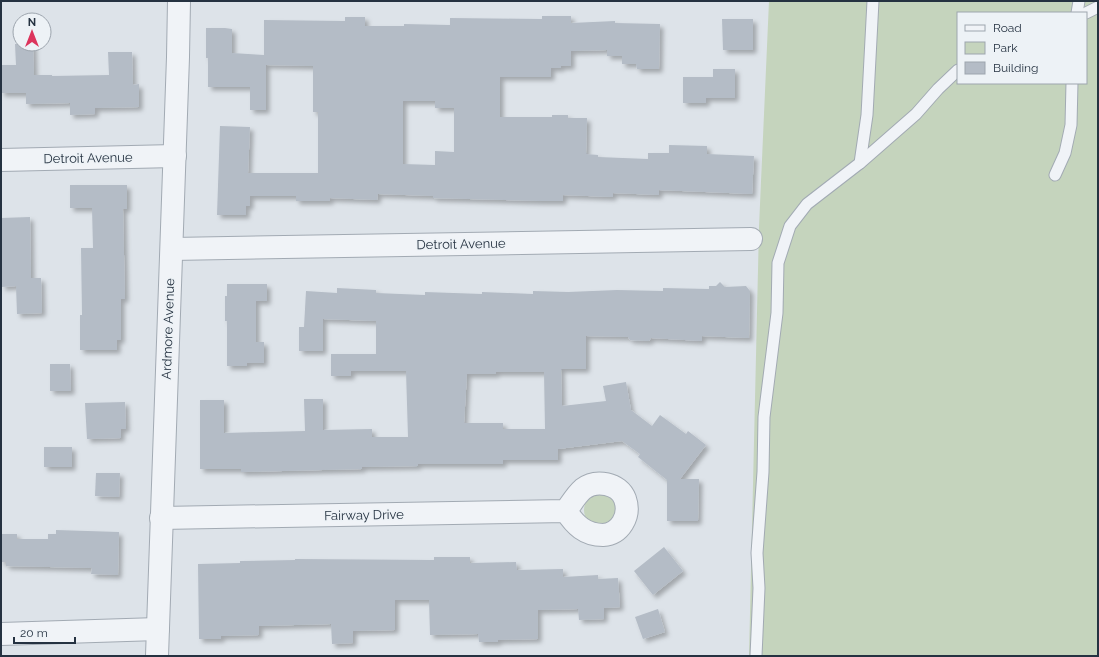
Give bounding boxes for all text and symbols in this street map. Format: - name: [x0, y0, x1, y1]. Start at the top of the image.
- north arrow: [12, 12, 52, 52]
- legend: [957, 12, 1087, 84]
- text: N: [28, 16, 36, 29]
- text: Road: [993, 21, 1022, 35]
- text: Park: [993, 41, 1018, 55]
- text: Building: [993, 61, 1039, 75]
- street label: Detroit Avenue: [43, 150, 133, 166]
- street label: Detroit Avenue: [416, 236, 506, 252]
- street label: Ardmore Avenue: [159, 278, 177, 380]
- street label: Fairway Drive: [324, 507, 404, 523]
- scale bar: [14, 619, 75, 645]
- text: 20 m: [20, 626, 48, 640]

